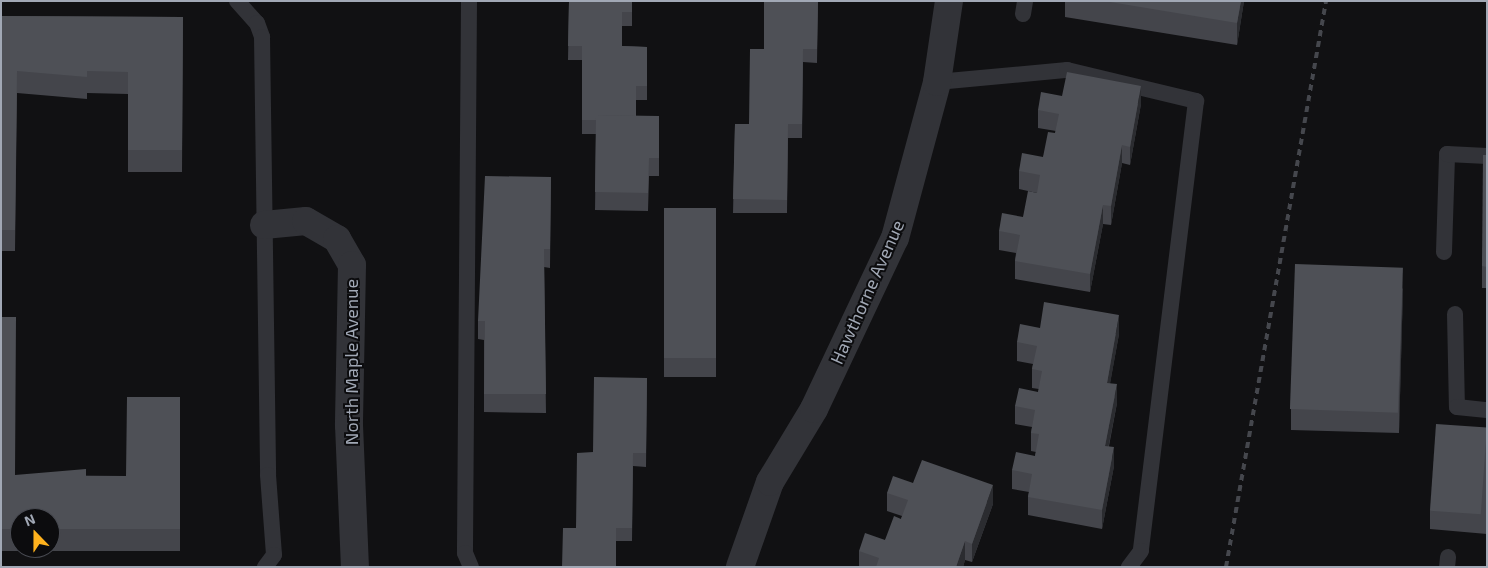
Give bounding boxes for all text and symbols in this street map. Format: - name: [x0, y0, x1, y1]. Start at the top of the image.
- street label: Hawthorne Avenue: [825, 216, 909, 368]
- street label: North Maple Avenue: [340, 279, 362, 445]
- north arrow: [10, 508, 60, 558]
- text: N: [22, 510, 37, 529]

